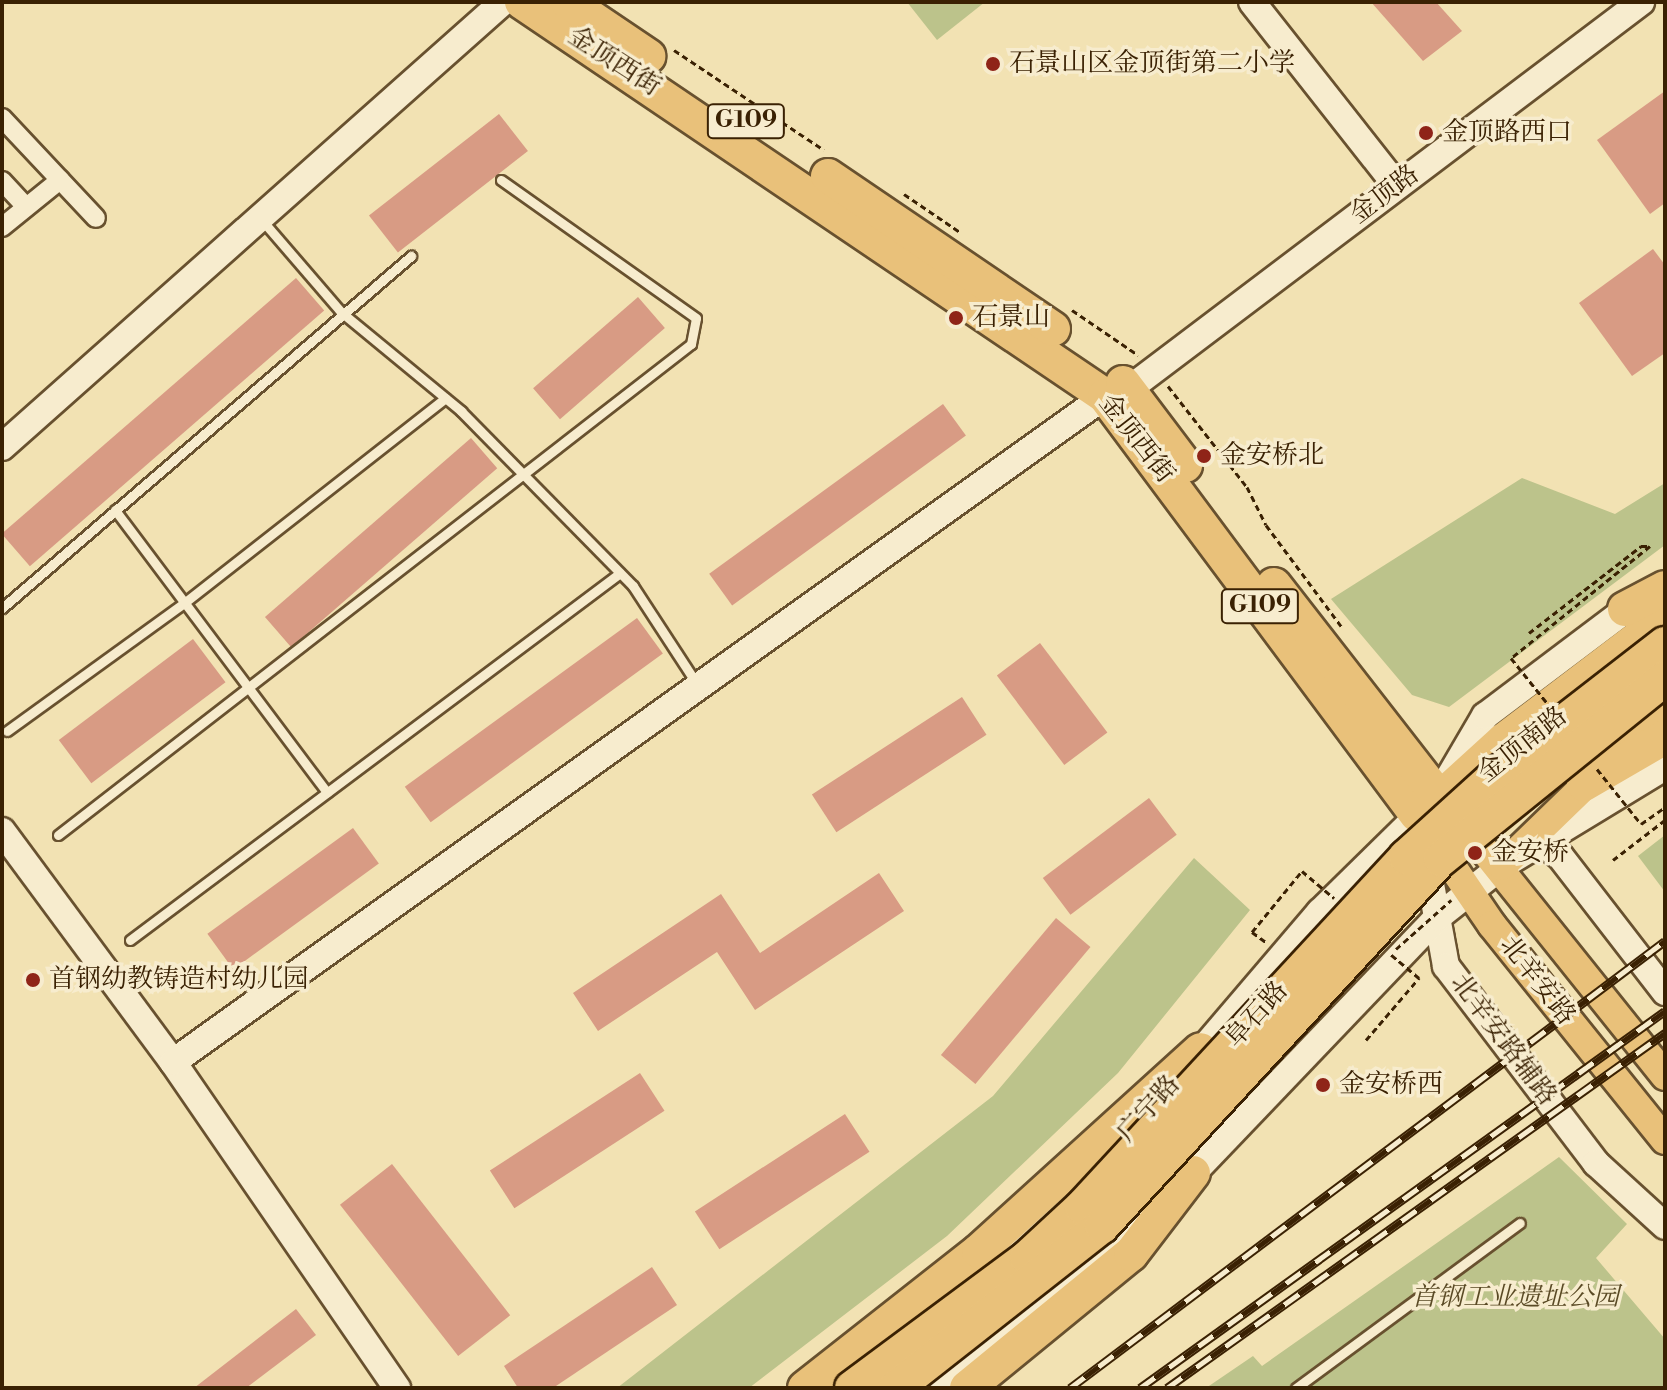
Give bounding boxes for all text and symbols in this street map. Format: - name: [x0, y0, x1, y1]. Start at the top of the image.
- street label: 金顶西街: [562, 21, 666, 103]
- place label: 石景山区金顶街第二小学: [1009, 48, 1295, 80]
- marker: 石景山区金顶街第二小学: [984, 55, 1002, 73]
- road number: G109: [706, 101, 786, 141]
- place label: 金顶路西口: [1442, 117, 1572, 149]
- marker: 金顶路西口: [1417, 124, 1435, 142]
- street label: 金顶路: [1344, 159, 1426, 231]
- place label: 石景山: [972, 302, 1050, 334]
- marker: 石景山: [947, 309, 965, 327]
- street label: 金顶西街: [1092, 388, 1180, 490]
- place label: 金安桥北: [1220, 440, 1324, 472]
- marker: 金安桥北: [1195, 447, 1213, 465]
- road number: G109: [1220, 586, 1300, 626]
- street label: 金顶南路: [1472, 701, 1574, 789]
- place label: 金安桥: [1491, 837, 1569, 869]
- marker: 金安桥: [1466, 844, 1484, 862]
- street label: 北辛安路: [1493, 930, 1581, 1032]
- place label: 首钢幼教铸造村幼儿园: [49, 964, 309, 996]
- street label: 北辛安路辅路: [1444, 968, 1562, 1112]
- marker: 首钢幼教铸造村幼儿园: [24, 971, 42, 989]
- street label: 阜石路: [1219, 976, 1295, 1054]
- place label: 金安桥西: [1339, 1069, 1443, 1101]
- street label: 广宁路: [1111, 1070, 1187, 1148]
- marker: 金安桥西: [1314, 1076, 1332, 1094]
- park label: 首钢工业遗址公园: [1411, 1282, 1619, 1314]

